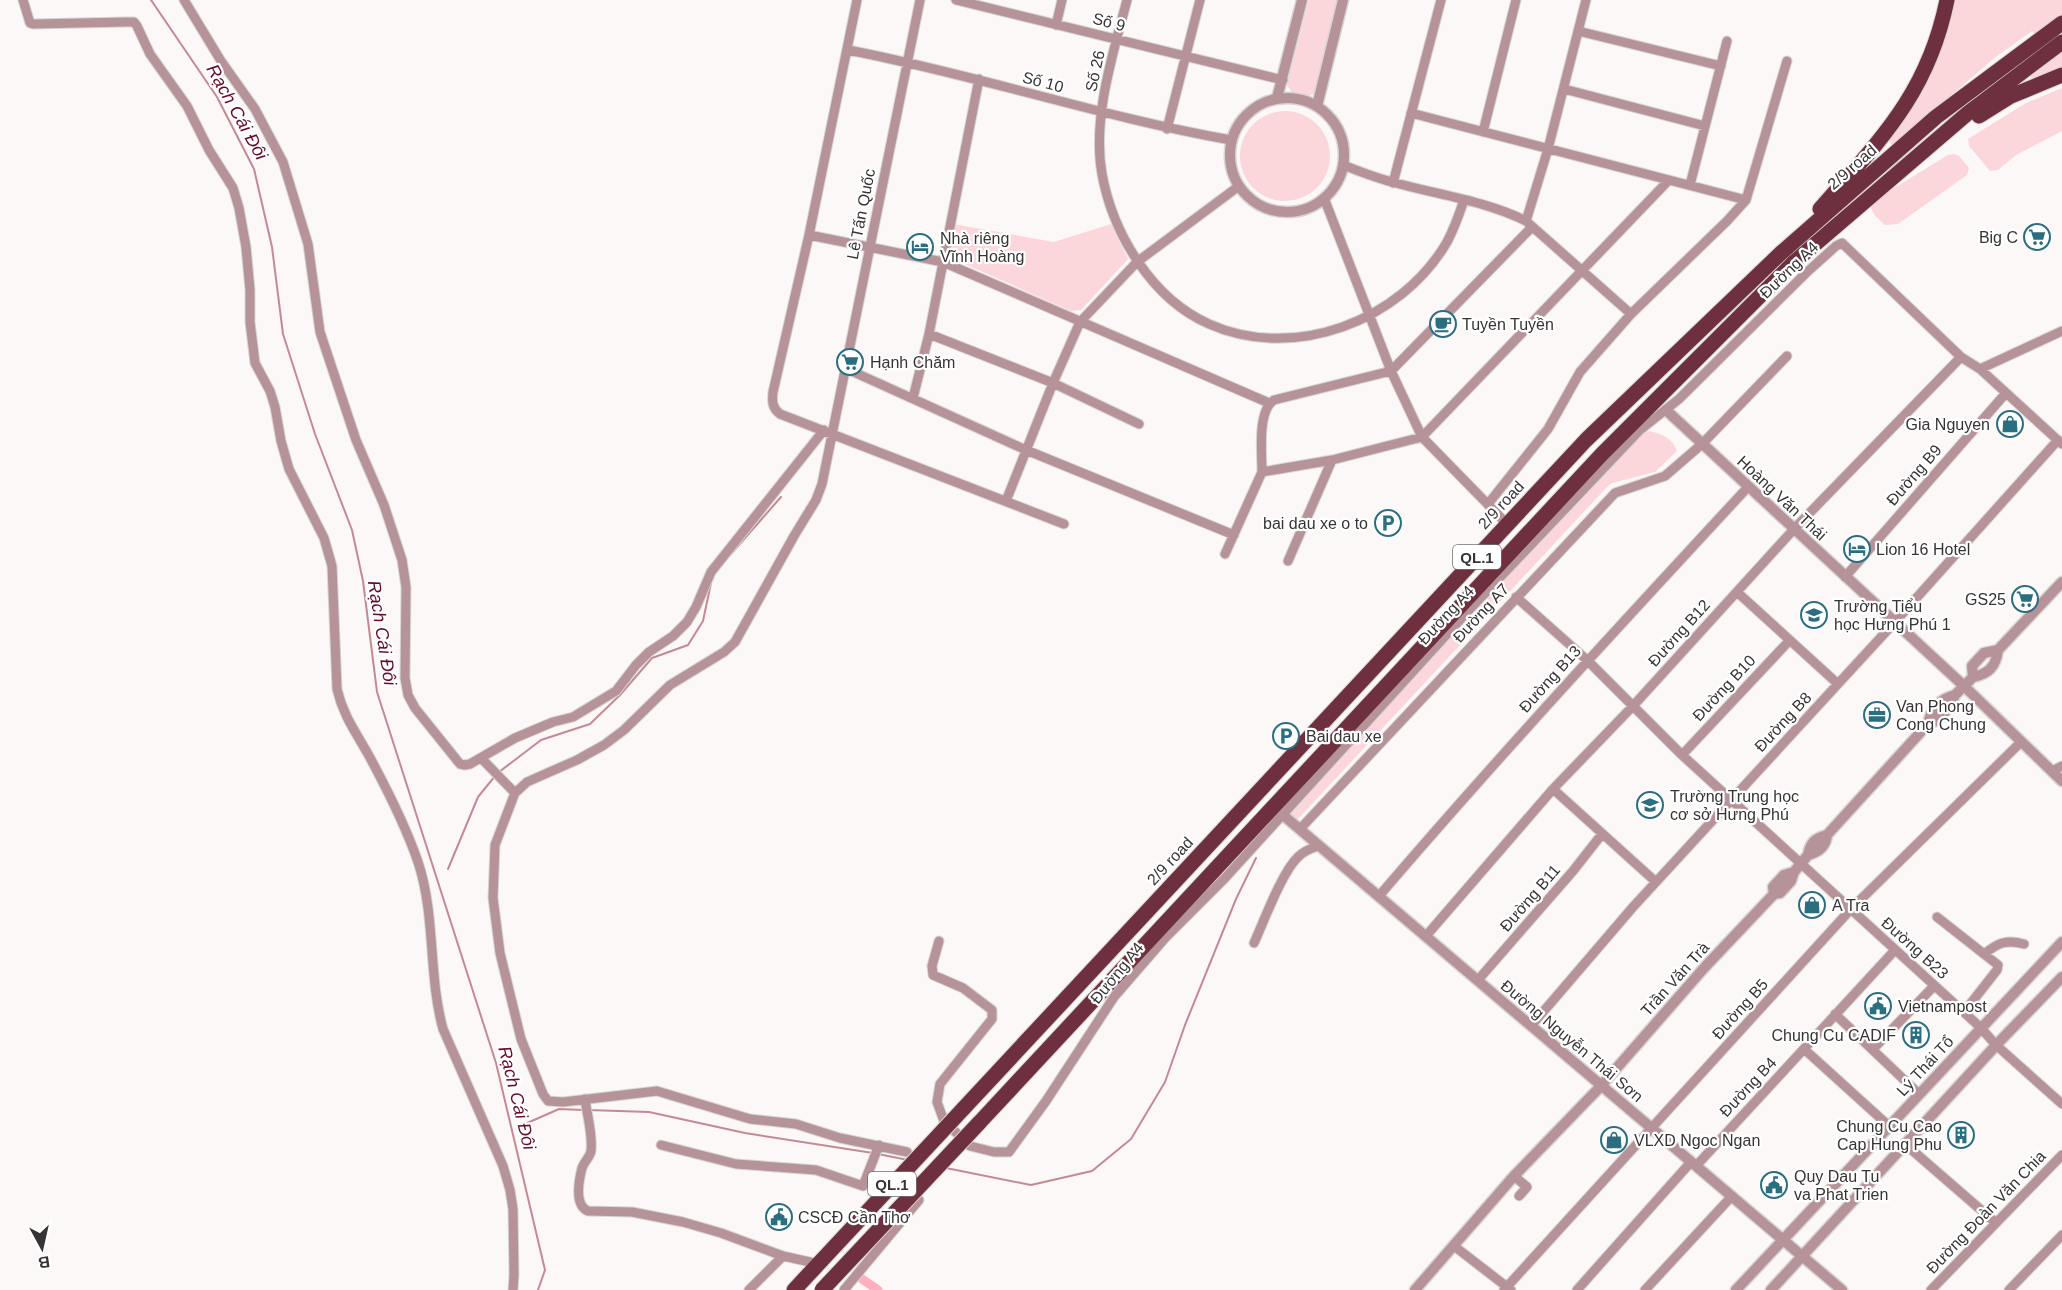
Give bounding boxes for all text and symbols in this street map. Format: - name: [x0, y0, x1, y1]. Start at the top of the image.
- street label: Số 9: [1091, 10, 1127, 34]
- street label: Số 26: [1082, 49, 1108, 93]
- water label: Rạch Cái Đôi: [203, 61, 272, 164]
- street label: Số 10: [1021, 68, 1065, 96]
- street label: 2/9 road: [1824, 141, 1880, 193]
- street label: Lê Tấn Quốc: [844, 167, 878, 261]
- supermarket icon: Big C: [2022, 222, 2052, 252]
- place label: Big C: [1979, 229, 2018, 246]
- place label: Nhà riêng Vĩnh Hoàng: [940, 230, 1025, 265]
- hotel icon: Nhà riêng Vĩnh Hoàng: [905, 232, 935, 262]
- street label: Đường A4: [1757, 238, 1821, 302]
- cafe icon: Tuyền Tuyền: [1428, 309, 1458, 339]
- place label: Tuyền Tuyền: [1462, 316, 1554, 333]
- supermarket icon: Hạnh Chăm: [835, 347, 865, 377]
- place label: Hạnh Chăm: [870, 354, 955, 371]
- shop icon: Gia Nguyen: [1995, 409, 2025, 439]
- place label: Gia Nguyen: [1906, 416, 1990, 433]
- street label: Đường B9: [1883, 441, 1945, 509]
- street label: Hoàng Văn Thái: [1734, 452, 1830, 544]
- street label: 2/9 road: [1475, 478, 1527, 532]
- parking icon: bai dau xe o to: [1373, 508, 1403, 538]
- place label: bai dau xe o to: [1263, 515, 1368, 532]
- hotel icon: Lion 16 Hotel: [1842, 534, 1872, 564]
- place label: Lion 16 Hotel: [1876, 541, 1970, 558]
- road number: QL.1: [1453, 545, 1501, 569]
- water label: Rạch Cái Đôi: [364, 579, 400, 688]
- street label: Đường A7: [1450, 580, 1512, 646]
- street label: Đường A4: [1415, 582, 1477, 648]
- supermarket icon: GS25: [2010, 584, 2040, 614]
- place label: GS25: [1965, 591, 2006, 608]
- street label: Đường B12: [1645, 596, 1713, 670]
- place label: Trường Tiểu học Hưng Phú 1: [1834, 598, 1951, 633]
- school or university icon: Trường Tiểu học Hưng Phú 1: [1799, 600, 1829, 630]
- street label: Đường B13: [1516, 642, 1584, 716]
- street label: Đường B10: [1689, 652, 1759, 724]
- street label: Đường B8: [1751, 689, 1815, 755]
- place label: Van Phong Cong Chung: [1896, 698, 1986, 733]
- office icon: Van Phong Cong Chung: [1862, 700, 1892, 730]
- parking icon: Bai dau xe: [1271, 721, 1301, 751]
- place label: Bai dau xe: [1306, 728, 1382, 745]
- place label: Trường Trung học cơ sở Hưng Phú: [1670, 788, 1799, 823]
- school or university icon: Trường Trung học cơ sở Hưng Phú: [1635, 790, 1665, 820]
- street label: 2/9 road: [1144, 834, 1196, 888]
- street label: Đường B11: [1497, 861, 1563, 935]
- shop icon: A Tra: [1797, 890, 1827, 920]
- place label: A Tra: [1832, 897, 1869, 914]
- street label: Đường B23: [1878, 914, 1952, 982]
- street label: Đường A4: [1087, 939, 1147, 1007]
- street label: Trần Văn Trà: [1638, 939, 1712, 1019]
- street label: Đường Nguyễn Thái Sơn: [1498, 976, 1647, 1105]
- street label: Đường B5: [1709, 976, 1771, 1042]
- public building icon: Vietnampost: [1863, 991, 1893, 1021]
- place label: Vietnampost: [1898, 998, 1987, 1015]
- building icon: Chung Cu CADIF: [1901, 1020, 1931, 1050]
- place label: Chung Cu CADIF: [1772, 1027, 1896, 1044]
- street label: Lý Thái Tổ: [1893, 1033, 1957, 1099]
- water label: Rạch Cái Đôi: [494, 1044, 540, 1153]
- street label: Đường B4: [1716, 1054, 1780, 1120]
- place label: Chung Cu Cao Cap Hung Phu: [1836, 1118, 1942, 1153]
- building icon: Chung Cu Cao Cap Hung Phu: [1946, 1120, 1976, 1150]
- shop icon: VLXD Ngoc Ngan: [1599, 1125, 1629, 1155]
- place label: VLXD Ngoc Ngan: [1634, 1132, 1760, 1149]
- street label: Đường Đoàn Văn Chia: [1923, 1147, 2049, 1277]
- place label: Quy Dau Tu va Phat Trien: [1794, 1168, 1888, 1203]
- public building icon: Quy Dau Tu va Phat Trien: [1759, 1170, 1789, 1200]
- road number: QL.1: [868, 1172, 916, 1196]
- public building icon: CSCĐ Cần Thơ: [764, 1202, 794, 1232]
- place label: CSCĐ Cần Thơ: [798, 1209, 911, 1226]
- north arrow: [12, 1218, 72, 1278]
- text: B: [37, 1253, 51, 1272]

